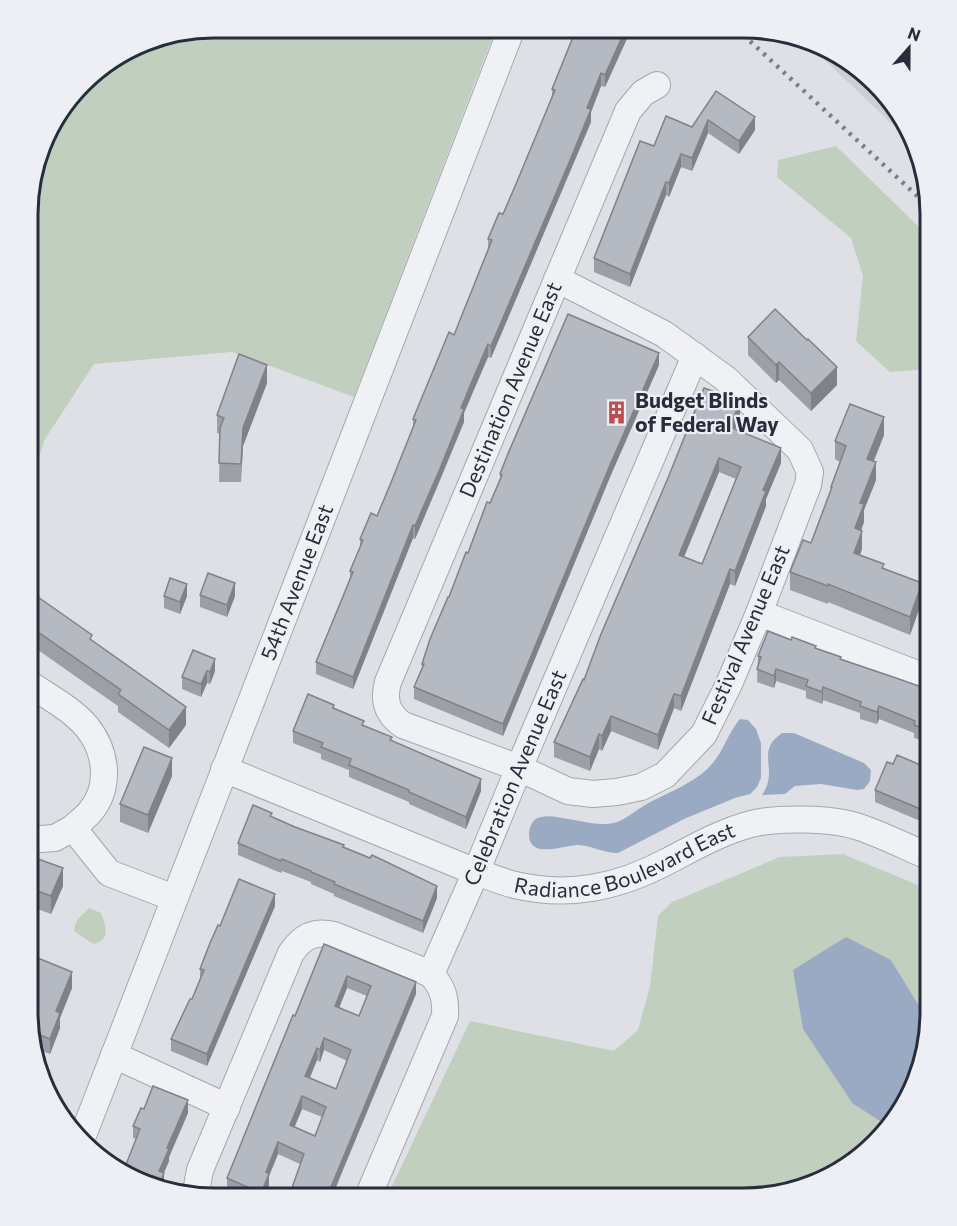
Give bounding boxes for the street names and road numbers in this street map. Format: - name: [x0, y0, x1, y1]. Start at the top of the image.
- street label: Destination Avenue East: [453, 278, 566, 501]
- street label: 54th Avenue East: [254, 500, 337, 663]
- street label: Festival Avenue East: [695, 541, 794, 728]
- street label: Celebration Avenue East: [458, 666, 570, 889]
- street label: Radiance Boulevard East: [512, 816, 738, 902]

